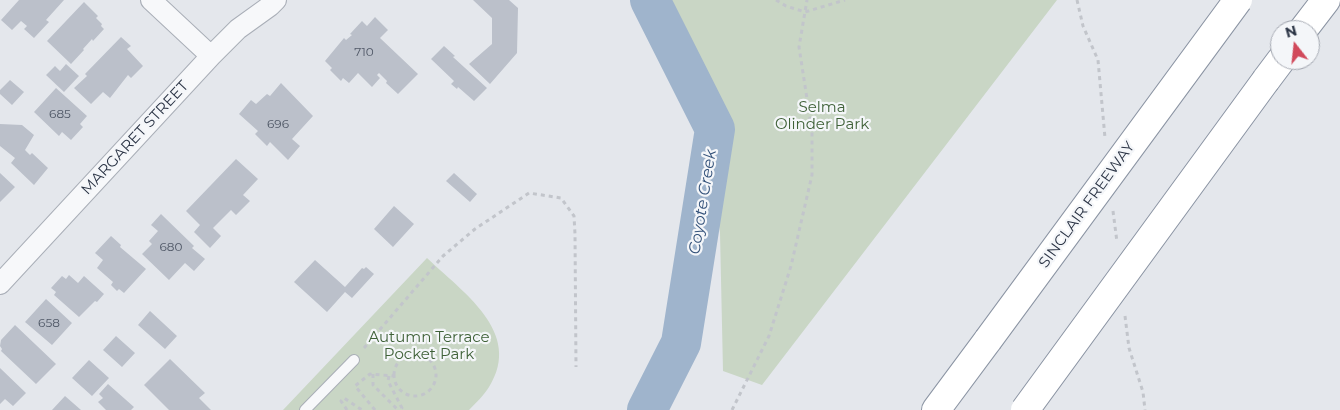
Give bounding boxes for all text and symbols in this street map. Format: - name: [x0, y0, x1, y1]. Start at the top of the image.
- north arrow: [1270, 20, 1320, 70]
- text: N: [1283, 21, 1299, 42]
- house number: 710: [354, 45, 374, 59]
- street label: MARGARET STREET: [78, 77, 192, 199]
- park label: Selma Olinder Park: [775, 99, 869, 134]
- house number: 685: [49, 107, 71, 121]
- house number: 696: [267, 117, 289, 131]
- street label: SINCLAIR FREEWAY: [1035, 138, 1139, 272]
- water label: Coyote Creek: [685, 148, 721, 256]
- house number: 680: [160, 240, 182, 254]
- house number: 658: [38, 316, 60, 330]
- park label: Autumn Terrace Pocket Park: [368, 329, 490, 364]

